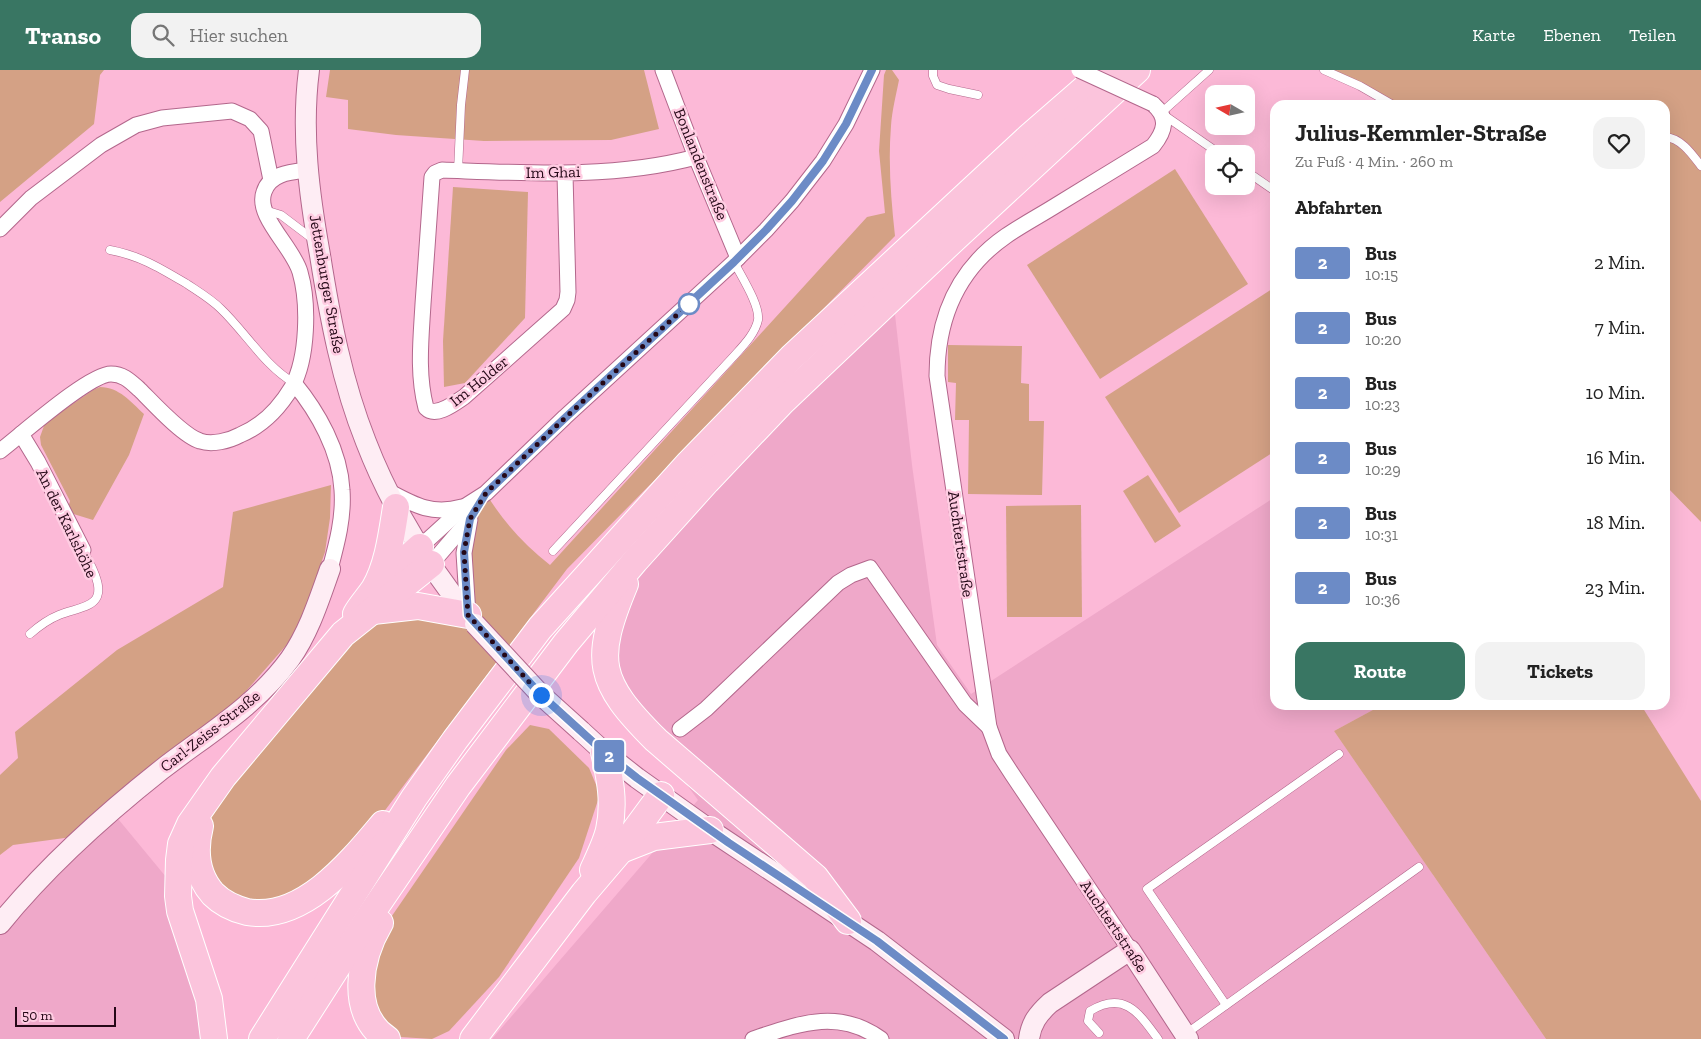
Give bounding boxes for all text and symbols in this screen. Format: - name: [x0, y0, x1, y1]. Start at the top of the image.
- search box: [131, 13, 481, 58]
- text: Transo: [25, 21, 101, 50]
- icon: search: [149, 21, 177, 49]
- text: Hier suchen: [189, 24, 288, 47]
- text: Karte: [1472, 24, 1515, 46]
- text: Ebenen: [1543, 24, 1601, 46]
- text: Teilen: [1629, 24, 1676, 46]
- north arrow: [1205, 85, 1255, 135]
- map controls: [1205, 85, 1255, 195]
- street label: Bonlandenstraße: [670, 105, 732, 223]
- button: heart: [1593, 117, 1645, 169]
- text: Julius-Kemmler-Straße: [1295, 118, 1547, 147]
- button: locate: [1205, 145, 1255, 195]
- text: Zu Fuß · 4 Min. · 260 m: [1295, 152, 1453, 171]
- street label: Im Ghai: [525, 162, 581, 182]
- text: Abfahrten: [1295, 196, 1382, 219]
- street label: Jettenburger Straße: [305, 213, 349, 355]
- text: Bus: [1365, 242, 1397, 265]
- text: 2 Min.: [1594, 251, 1645, 274]
- text: 2: [1318, 252, 1327, 274]
- text: 10:15: [1365, 265, 1398, 284]
- unlabelled marker: [678, 293, 700, 315]
- text: Bus: [1365, 307, 1397, 330]
- text: 7 Min.: [1595, 316, 1645, 339]
- text: 2: [1318, 317, 1327, 339]
- text: 10:20: [1365, 330, 1401, 349]
- street label: Im Holder: [446, 351, 512, 410]
- text: Bus: [1365, 372, 1397, 395]
- text: 10 Min.: [1585, 381, 1645, 404]
- text: 2: [1318, 382, 1327, 404]
- text: 10:23: [1365, 395, 1400, 414]
- text: Bus: [1365, 437, 1397, 460]
- text: 16 Min.: [1586, 446, 1645, 469]
- text: 2: [1318, 447, 1327, 469]
- text: 10:29: [1365, 460, 1401, 479]
- street label: An der Karlshöhe: [32, 465, 102, 581]
- street label: Auchtertstraße: [944, 490, 978, 598]
- text: Bus: [1365, 502, 1397, 525]
- text: 18 Min.: [1586, 511, 1645, 534]
- text: 2: [1318, 512, 1327, 534]
- text: 10:31: [1365, 525, 1398, 544]
- text: Bus: [1365, 567, 1397, 590]
- text: 23 Min.: [1585, 576, 1645, 599]
- text: 2: [1318, 577, 1327, 599]
- text: 10:36: [1365, 590, 1400, 609]
- button: Route: [1295, 642, 1465, 700]
- button: Tickets: [1475, 642, 1645, 700]
- your location: [529, 683, 554, 708]
- street label: Carl-Zeiss-Straße: [156, 686, 264, 776]
- line badge: 2: [593, 740, 625, 772]
- text: 2: [604, 745, 614, 767]
- street label: Auchtertstraße: [1076, 876, 1152, 976]
- scale bar: [15, 1004, 116, 1027]
- text: 50 m: [22, 1007, 53, 1024]

